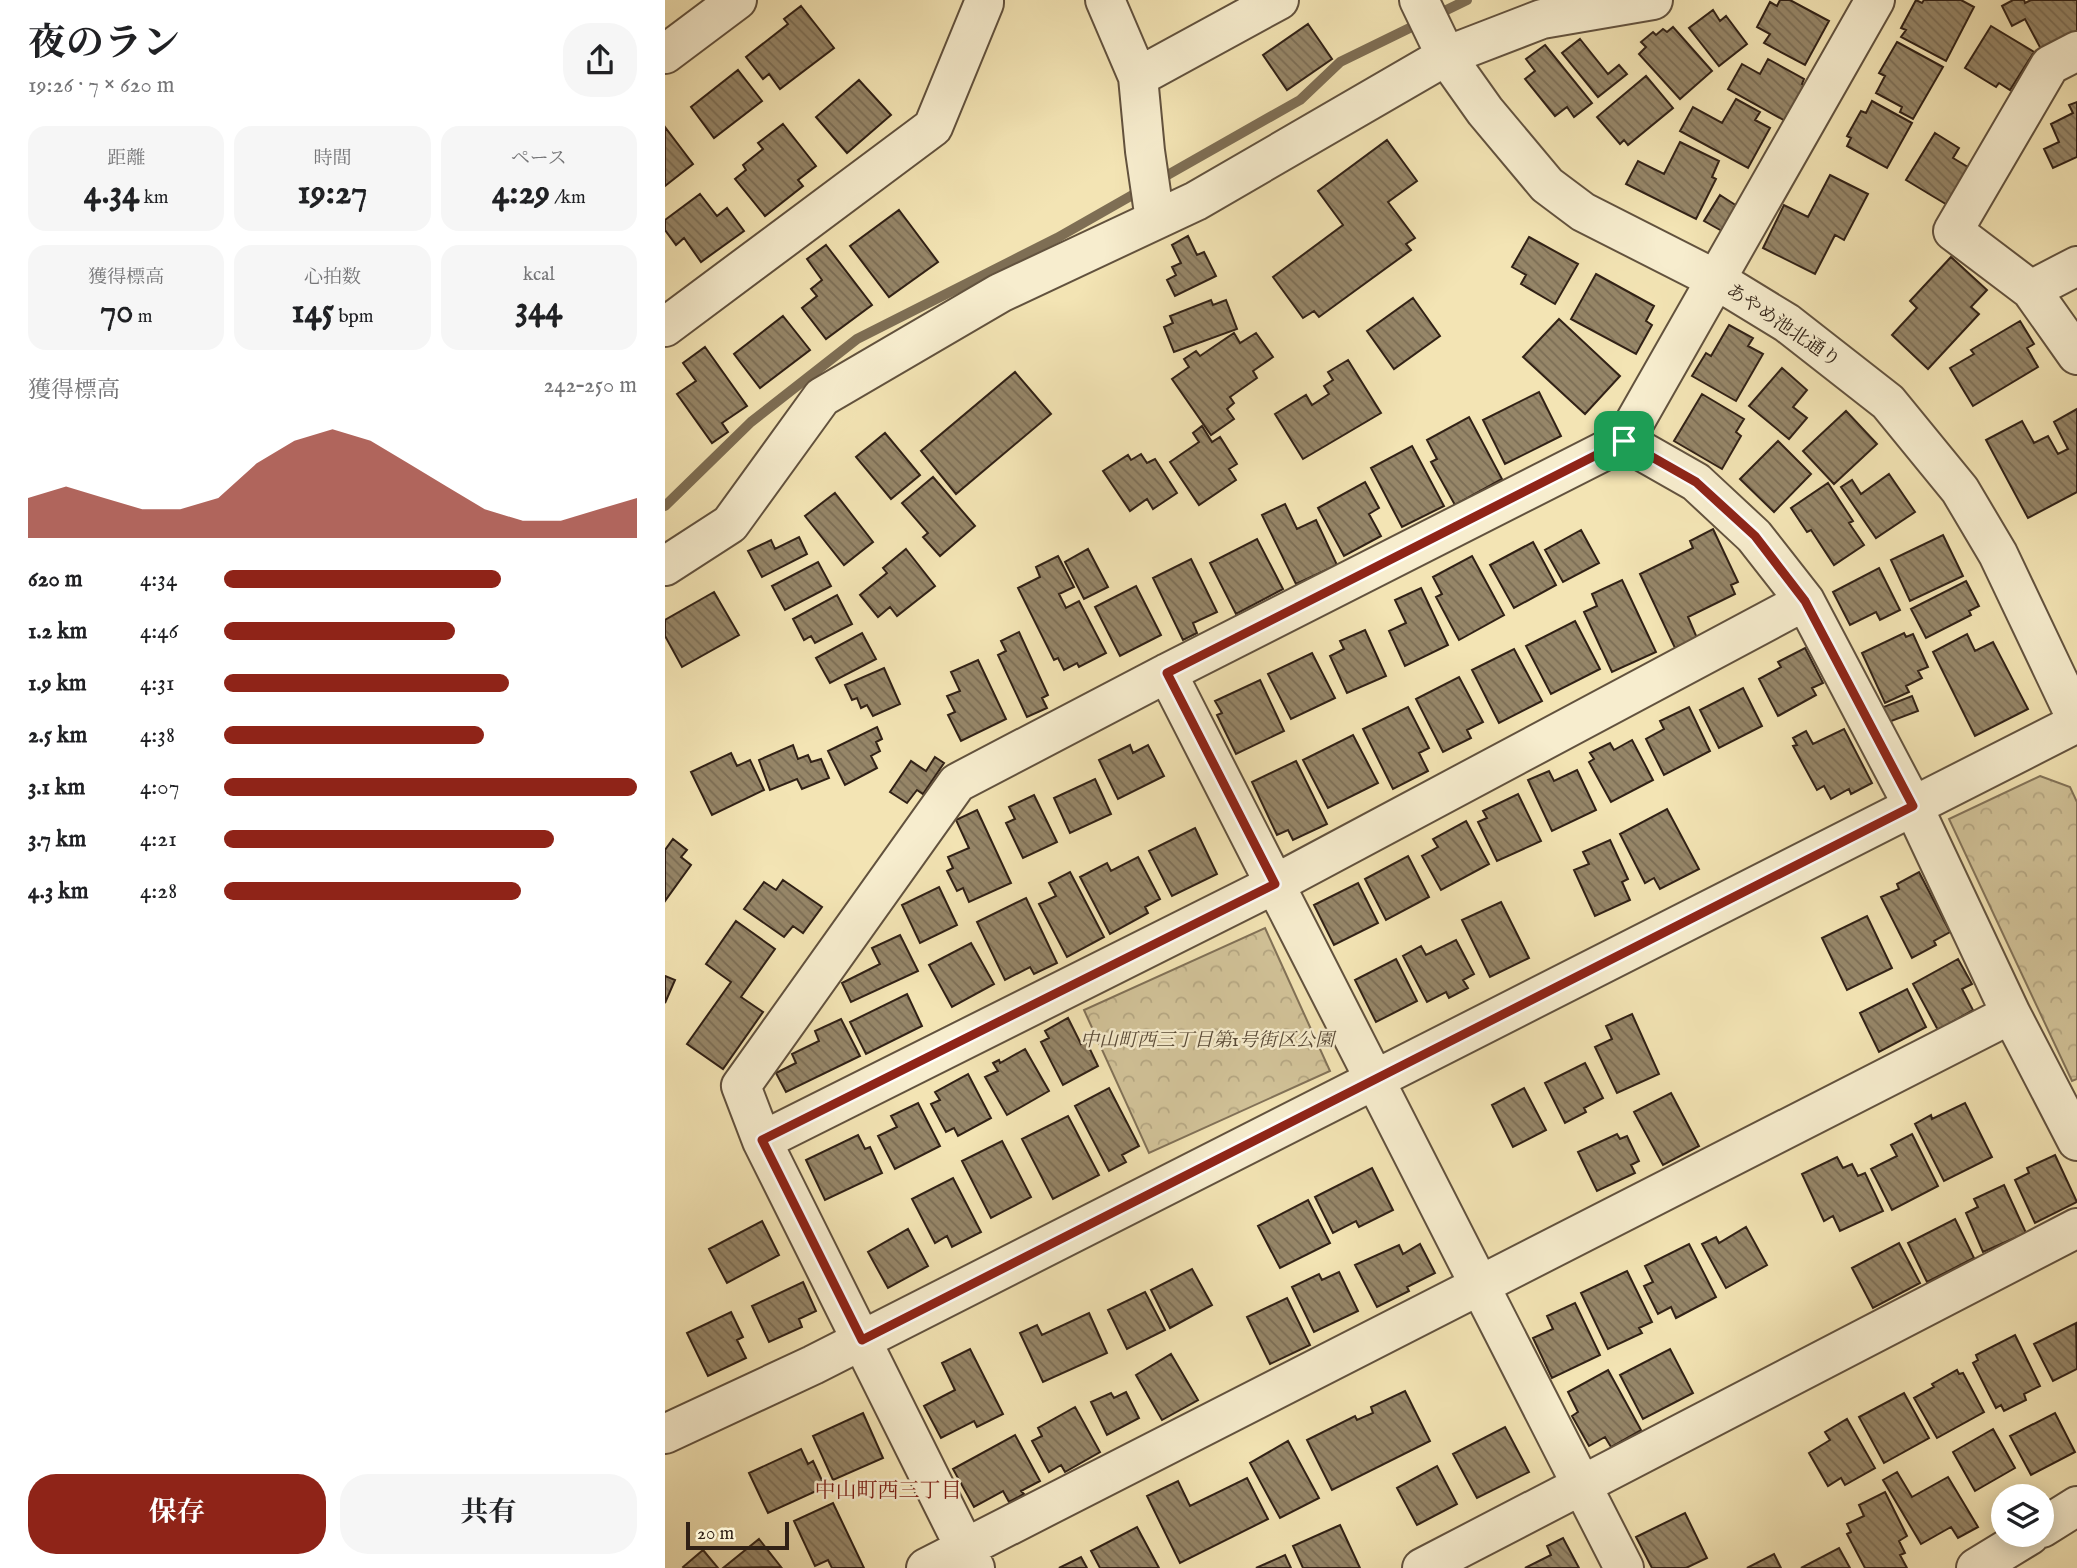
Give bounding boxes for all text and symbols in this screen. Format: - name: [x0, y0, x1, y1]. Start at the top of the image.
- text: 夜のラン: [28, 21, 180, 69]
- button: share: [563, 23, 637, 97]
- text: 19:26 · 7 × 620 m: [28, 71, 175, 100]
- text: 距離: [107, 147, 145, 171]
- text: 時間: [313, 147, 352, 171]
- text: ペース: [511, 147, 567, 171]
- text: 4.34: [84, 171, 140, 216]
- text: 19:27: [298, 171, 367, 216]
- text: 4:29: [492, 171, 550, 216]
- text: km: [140, 186, 169, 210]
- text: /km: [550, 186, 586, 210]
- text: kcal: [523, 263, 555, 287]
- text: 獲得標高: [88, 266, 164, 290]
- text: 心拍数: [304, 266, 361, 290]
- street label: あやめ池北通り: [1721, 279, 1845, 373]
- text: 344: [515, 287, 563, 332]
- text: 70: [100, 290, 134, 335]
- text: 145: [292, 290, 334, 335]
- text: m: [134, 305, 152, 329]
- text: bpm: [334, 305, 373, 329]
- text: 242–250 m: [543, 371, 637, 400]
- text: 獲得標高: [28, 376, 120, 405]
- pin: [1594, 411, 1654, 471]
- icon: arrive: [1605, 422, 1643, 460]
- text: 620 m: [28, 565, 83, 594]
- text: 4:34: [140, 565, 177, 594]
- text: 1.2 km: [28, 617, 87, 646]
- text: 4:46: [140, 617, 178, 646]
- text: 1.9 km: [28, 669, 87, 698]
- text: 4:31: [140, 669, 175, 698]
- text: 2.5 km: [28, 721, 87, 750]
- text: 4:38: [140, 721, 175, 750]
- text: 3.1 km: [28, 773, 85, 802]
- text: 4:07: [140, 773, 179, 802]
- text: 3.7 km: [28, 825, 86, 854]
- text: 4:21: [140, 825, 177, 854]
- text: 4.3 km: [28, 877, 88, 906]
- text: 4:28: [140, 877, 177, 906]
- park label: 中山町西三丁目第1号街区公園: [1080, 1029, 1337, 1053]
- button: 保存: [28, 1474, 326, 1554]
- button: 共有: [340, 1474, 637, 1554]
- district label: 中山町西三丁目: [815, 1478, 962, 1505]
- map controls: [1991, 1484, 2054, 1547]
- button: layers: [1991, 1484, 2054, 1547]
- scale bar: [686, 1519, 789, 1551]
- text: 20 m: [697, 1522, 734, 1546]

